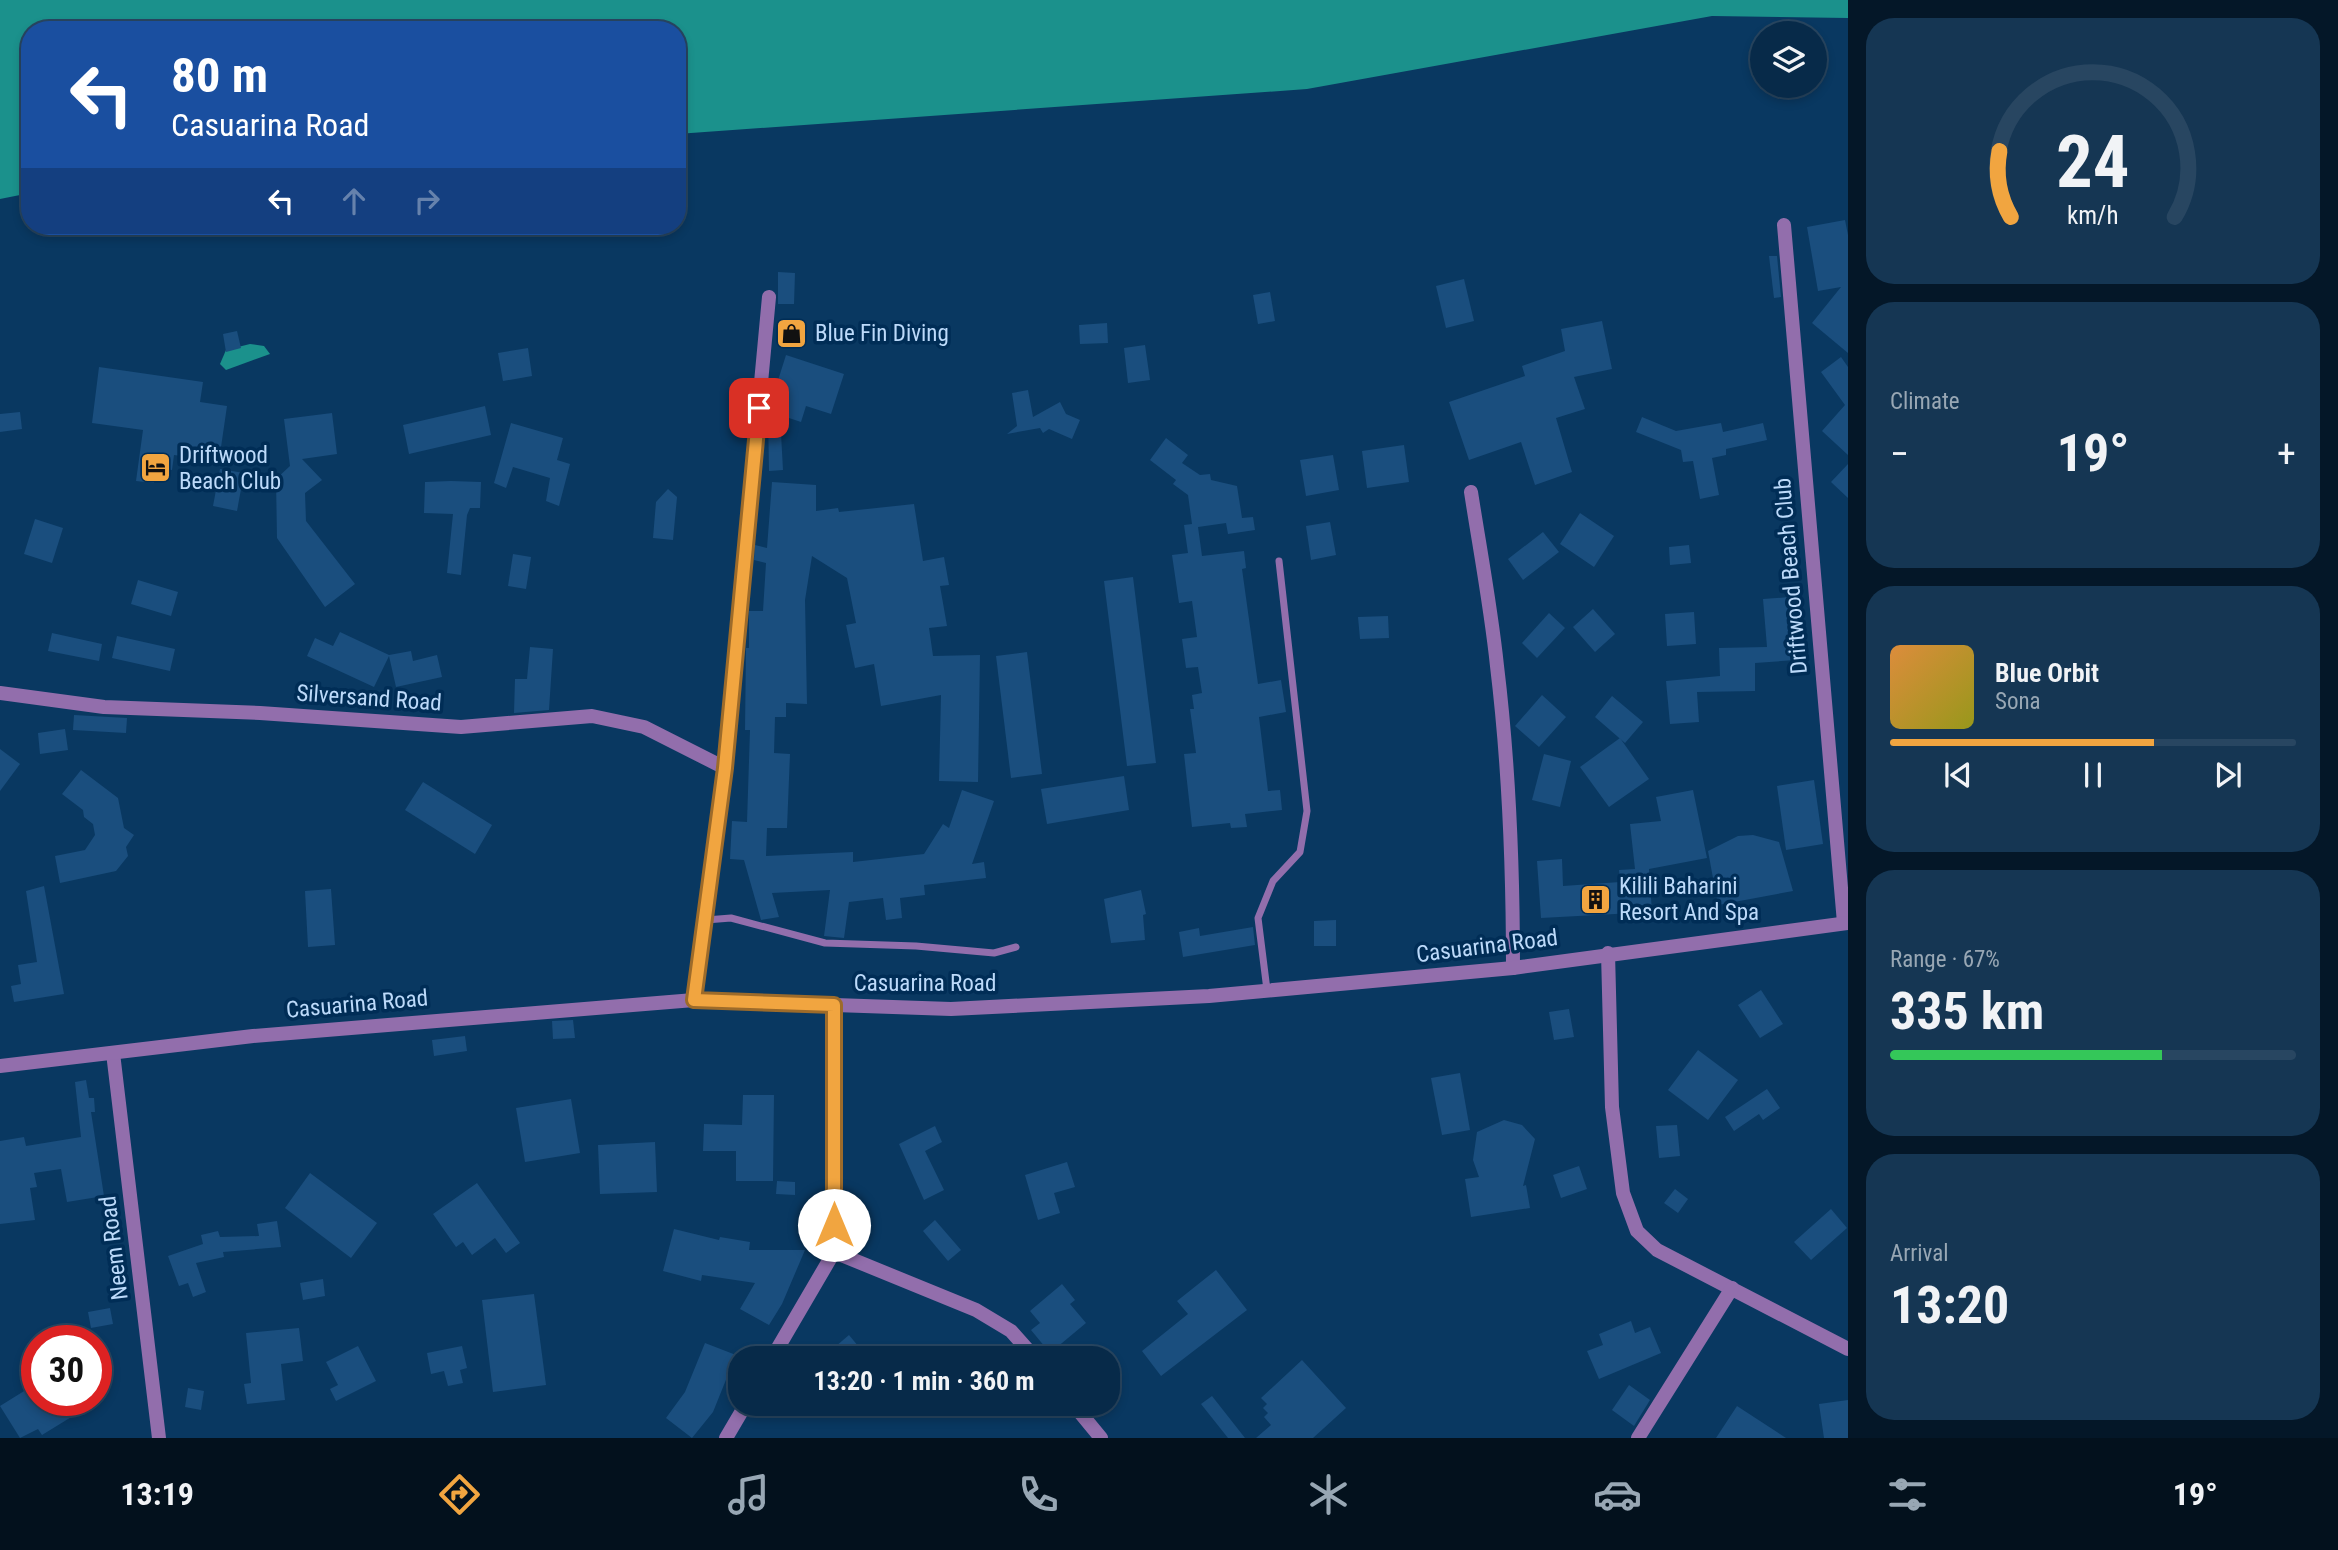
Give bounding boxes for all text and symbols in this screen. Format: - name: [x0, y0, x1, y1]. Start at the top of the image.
- map controls: [1750, 21, 1827, 98]
- button: layers: [1750, 21, 1827, 98]
- text: 80 m: [171, 47, 268, 104]
- icon: left: [56, 49, 147, 140]
- text: Casuarina Road: [171, 106, 369, 144]
- text: 24: [2056, 119, 2130, 205]
- icon: left: [262, 182, 300, 220]
- icon: ahead: [335, 182, 373, 220]
- icon: right: [408, 182, 446, 220]
- text: km/h: [2067, 201, 2119, 230]
- shop icon: Blue Fin Diving: [775, 316, 809, 350]
- place label: Blue Fin Diving: [815, 320, 949, 347]
- pin: [729, 378, 789, 438]
- text: Climate: [1890, 388, 1960, 415]
- icon: arrive: [740, 389, 778, 427]
- text: 19°: [2057, 423, 2129, 484]
- text: −: [1890, 432, 1909, 476]
- text: +: [2277, 432, 2296, 476]
- place label: Driftwood Beach Club: [179, 442, 281, 495]
- hotel icon: Driftwood Beach Club: [139, 451, 173, 485]
- street label: Driftwood Beach Club: [1769, 477, 1813, 675]
- text: Blue Orbit: [1995, 658, 2099, 688]
- street label: Silversand Road: [295, 679, 443, 717]
- text: Sona: [1995, 688, 2041, 715]
- icon: previous: [1939, 756, 1977, 794]
- icon: pause: [2074, 756, 2112, 794]
- icon: next: [2209, 756, 2247, 794]
- place label: Kilili Baharini Resort And Spa: [1619, 873, 1759, 926]
- building icon: Kilili Baharini Resort And Spa: [1579, 882, 1613, 916]
- street label: Casuarina Road: [1415, 924, 1559, 968]
- text: Range · 67%: [1890, 946, 2000, 973]
- street label: Casuarina Road: [854, 970, 996, 997]
- text: 335 km: [1890, 981, 2044, 1042]
- street label: Casuarina Road: [285, 984, 429, 1024]
- position arrow: [797, 1188, 871, 1262]
- street label: Neem Road: [94, 1194, 134, 1302]
- text: Arrival: [1890, 1240, 1949, 1267]
- text: 13:20: [1890, 1275, 2009, 1336]
- speed limit sign: 30: [21, 1325, 112, 1416]
- text: 13:20 · 1 min · 360 m: [814, 1366, 1034, 1396]
- icon: directions: [435, 1470, 484, 1519]
- icon: music: [724, 1470, 773, 1519]
- icon: phone: [1014, 1470, 1063, 1519]
- icon: climate: [1304, 1470, 1353, 1519]
- icon: car: [1593, 1470, 1642, 1519]
- icon: filters: [1883, 1470, 1932, 1519]
- text: 13:19: [120, 1475, 194, 1513]
- text: 19°: [2173, 1475, 2218, 1513]

